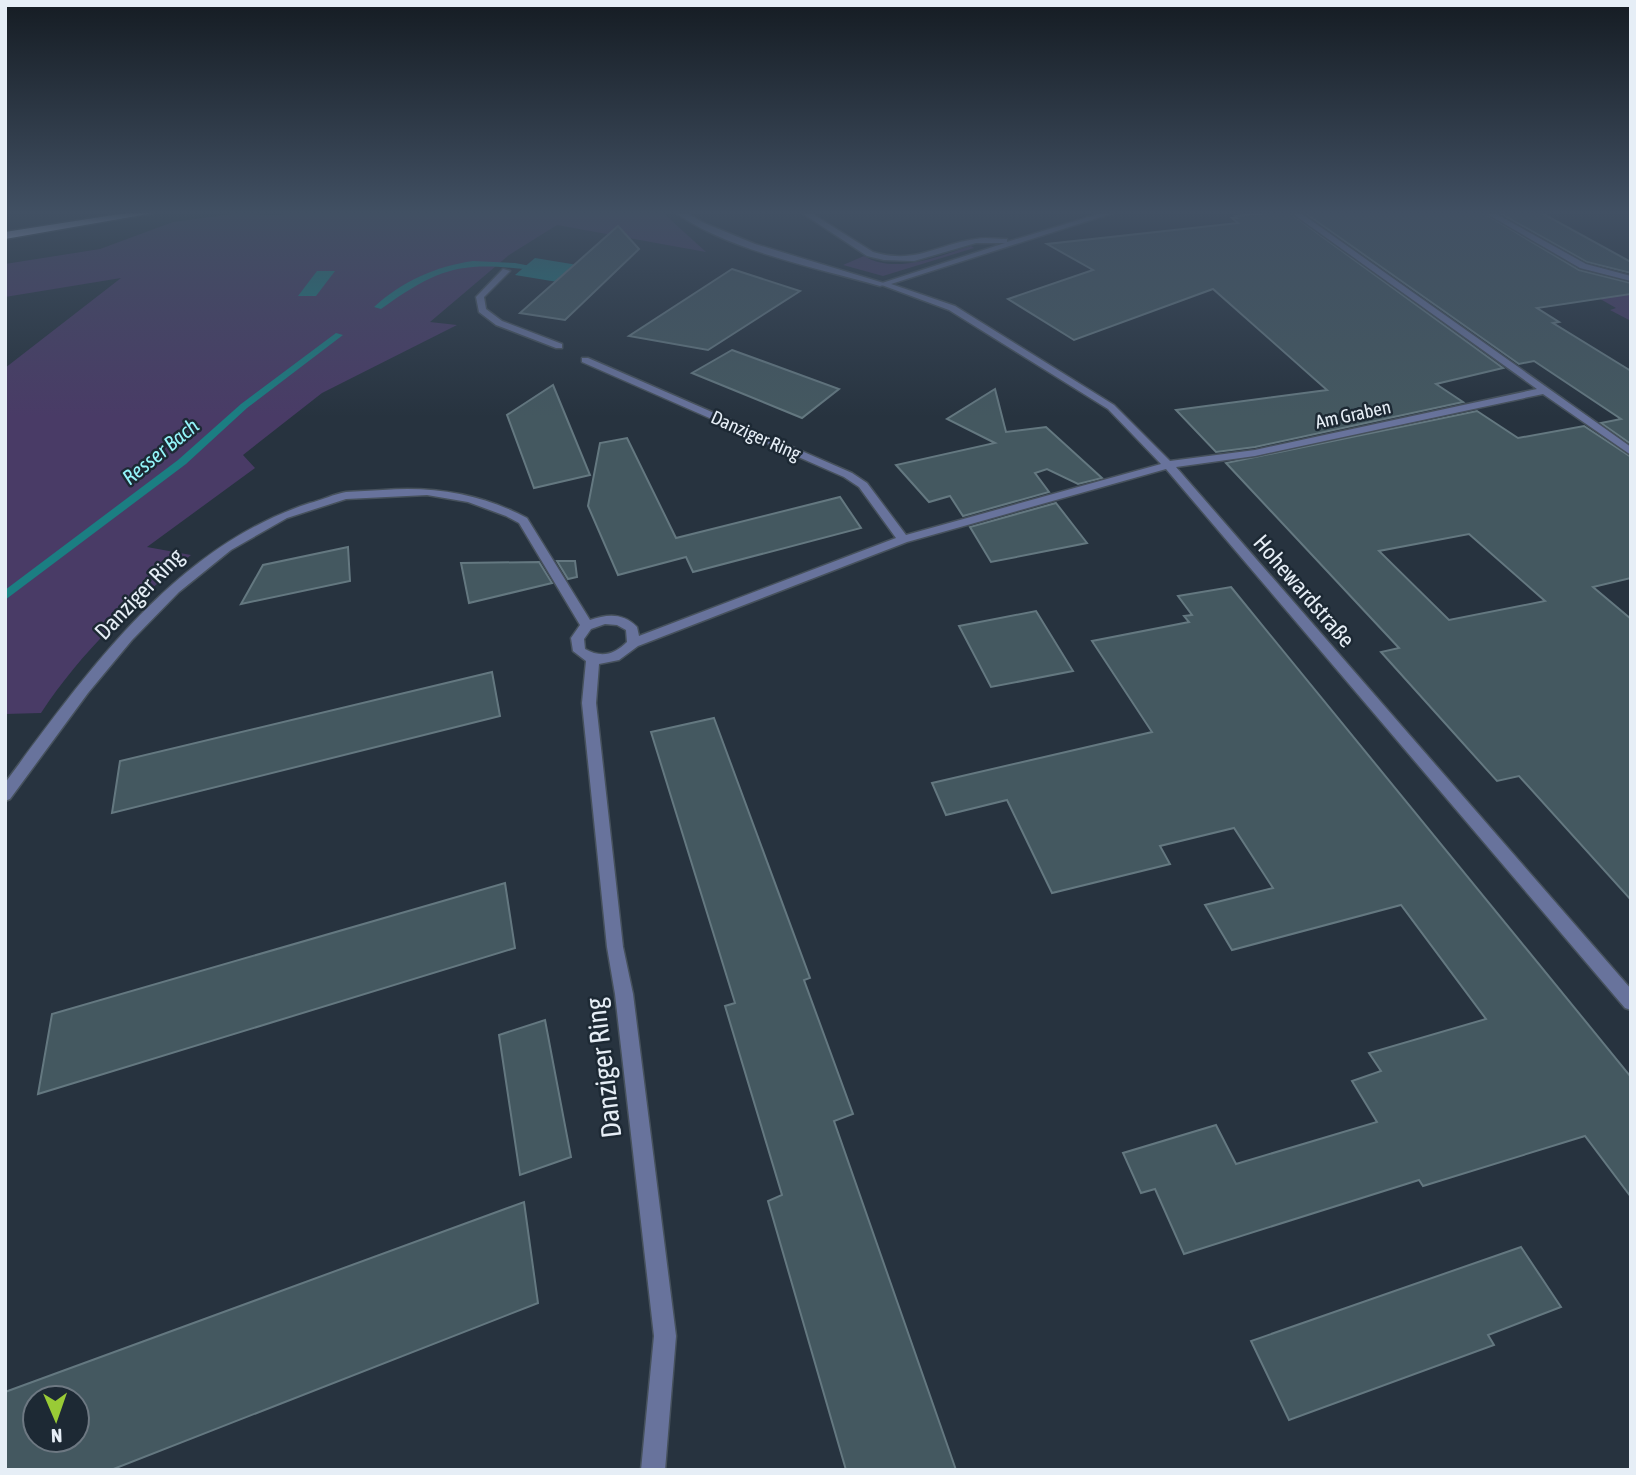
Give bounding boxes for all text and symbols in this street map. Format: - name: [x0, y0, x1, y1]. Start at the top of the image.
- street label: Am Graben: [1313, 395, 1393, 433]
- street label: Danziger Ring: [708, 405, 805, 465]
- water label: Resser Bach: [117, 413, 203, 489]
- street label: Hohewardstraße: [1248, 529, 1360, 653]
- street label: Danziger Ring: [89, 543, 189, 645]
- street label: Danziger Ring: [579, 996, 627, 1140]
- north arrow: [21, 1384, 91, 1454]
- text: N: [51, 1425, 63, 1447]

